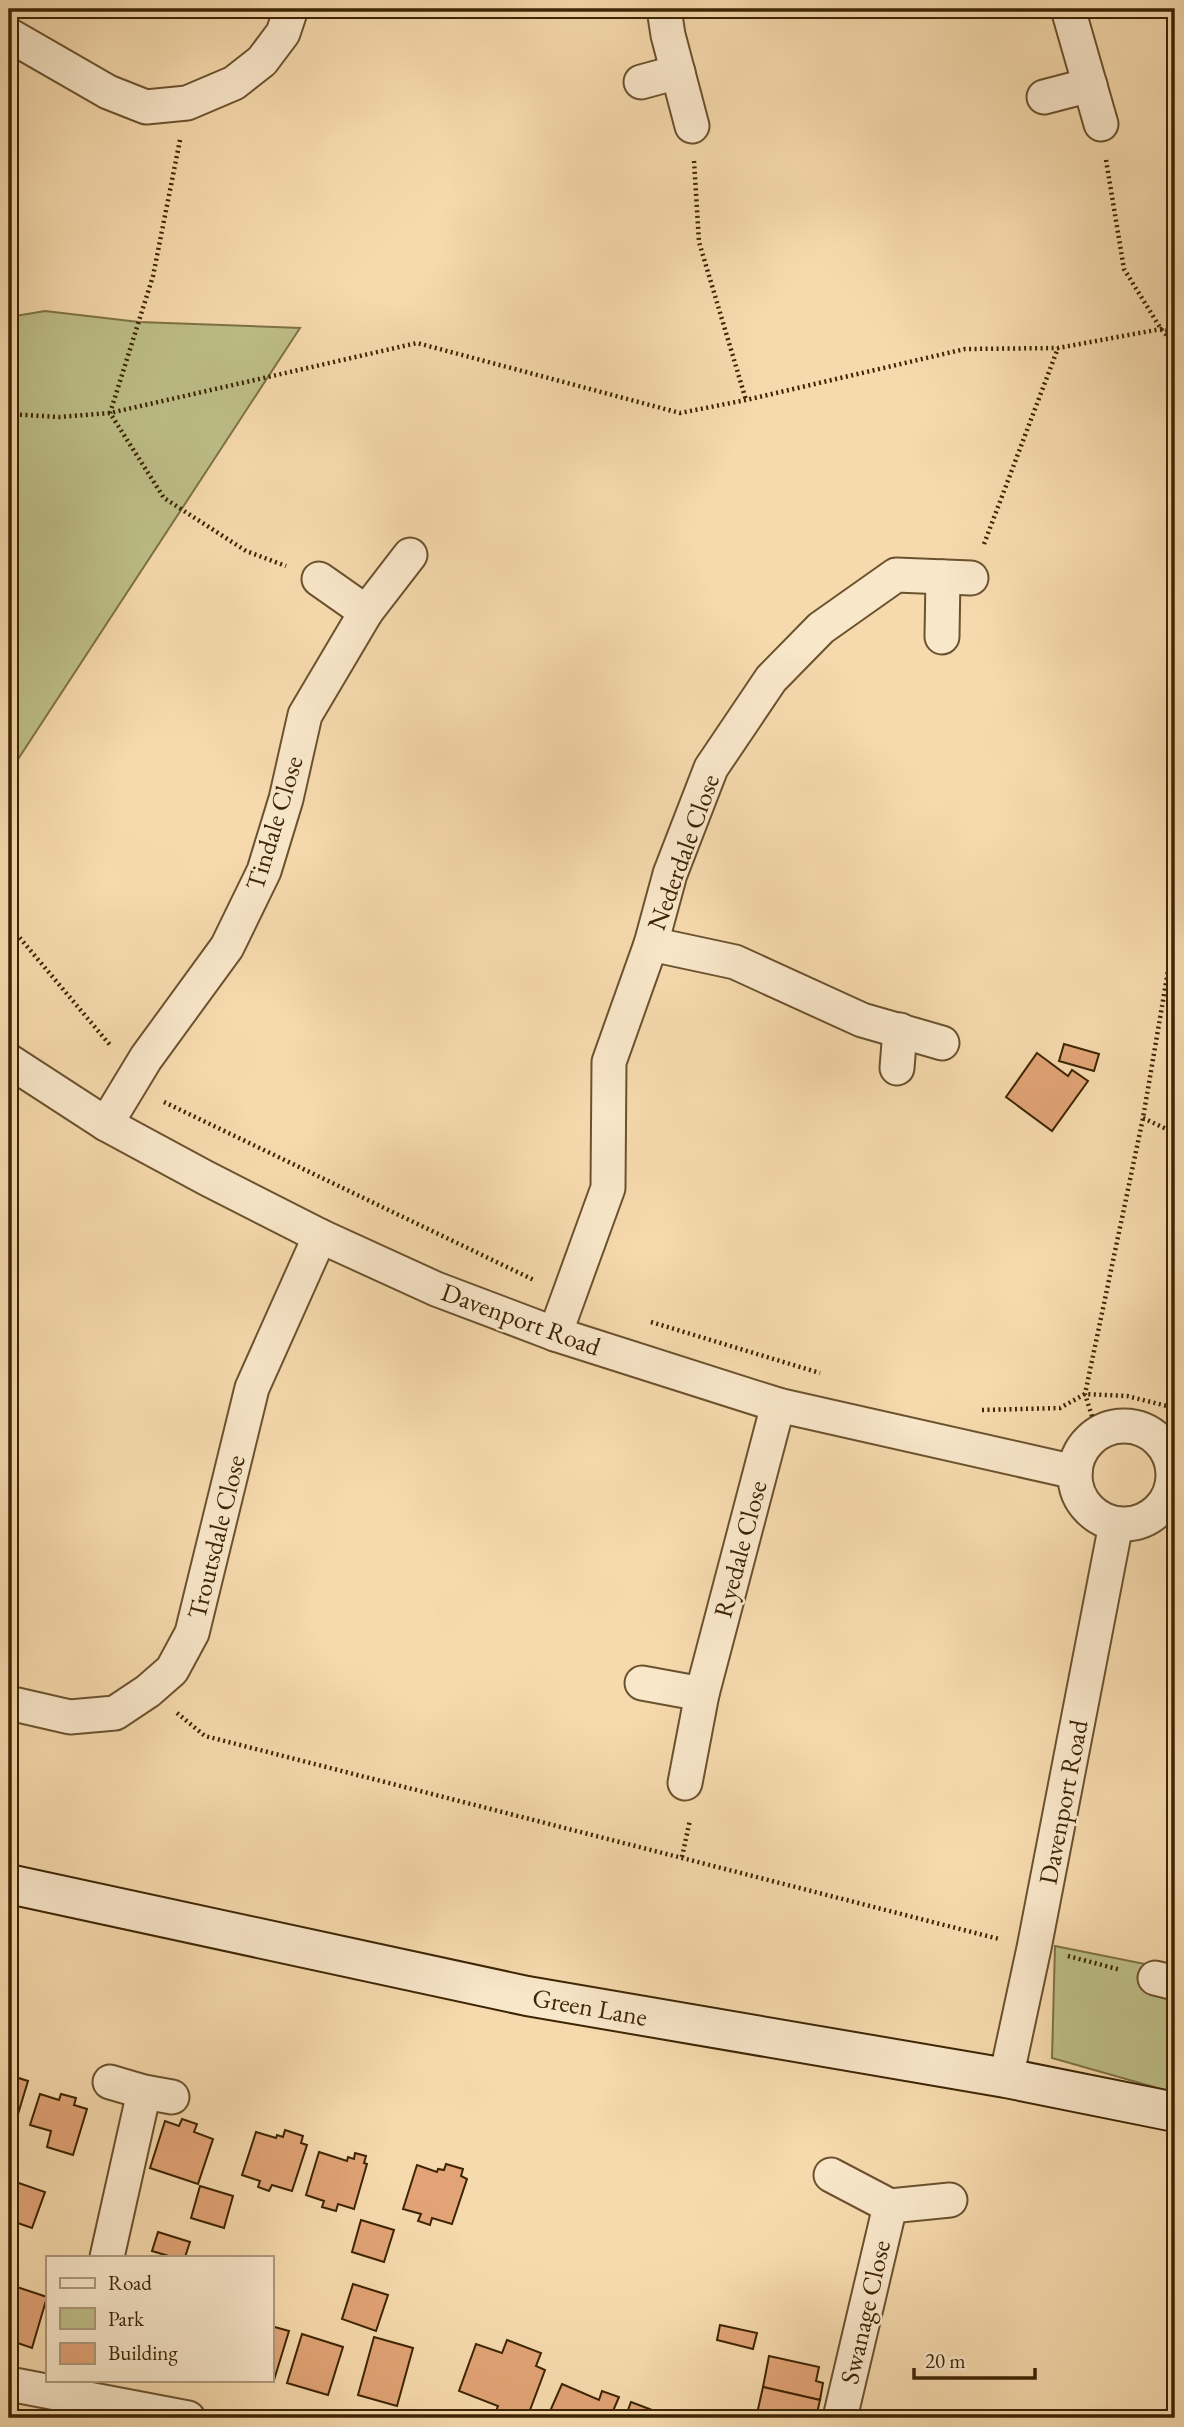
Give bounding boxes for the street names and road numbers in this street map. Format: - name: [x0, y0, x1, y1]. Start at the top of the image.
- street label: Tindale Close: [237, 752, 311, 894]
- street label: Nederdale Close: [639, 769, 727, 935]
- street label: Davenport Road: [437, 1274, 606, 1364]
- street label: Troutsdale Close: [179, 1451, 253, 1623]
- street label: Ryedale Close: [705, 1477, 775, 1621]
- street label: Davenport Road: [1030, 1716, 1096, 1887]
- street label: Green Lane: [530, 1980, 650, 2034]
- street label: Swanage Close: [832, 2237, 898, 2387]

